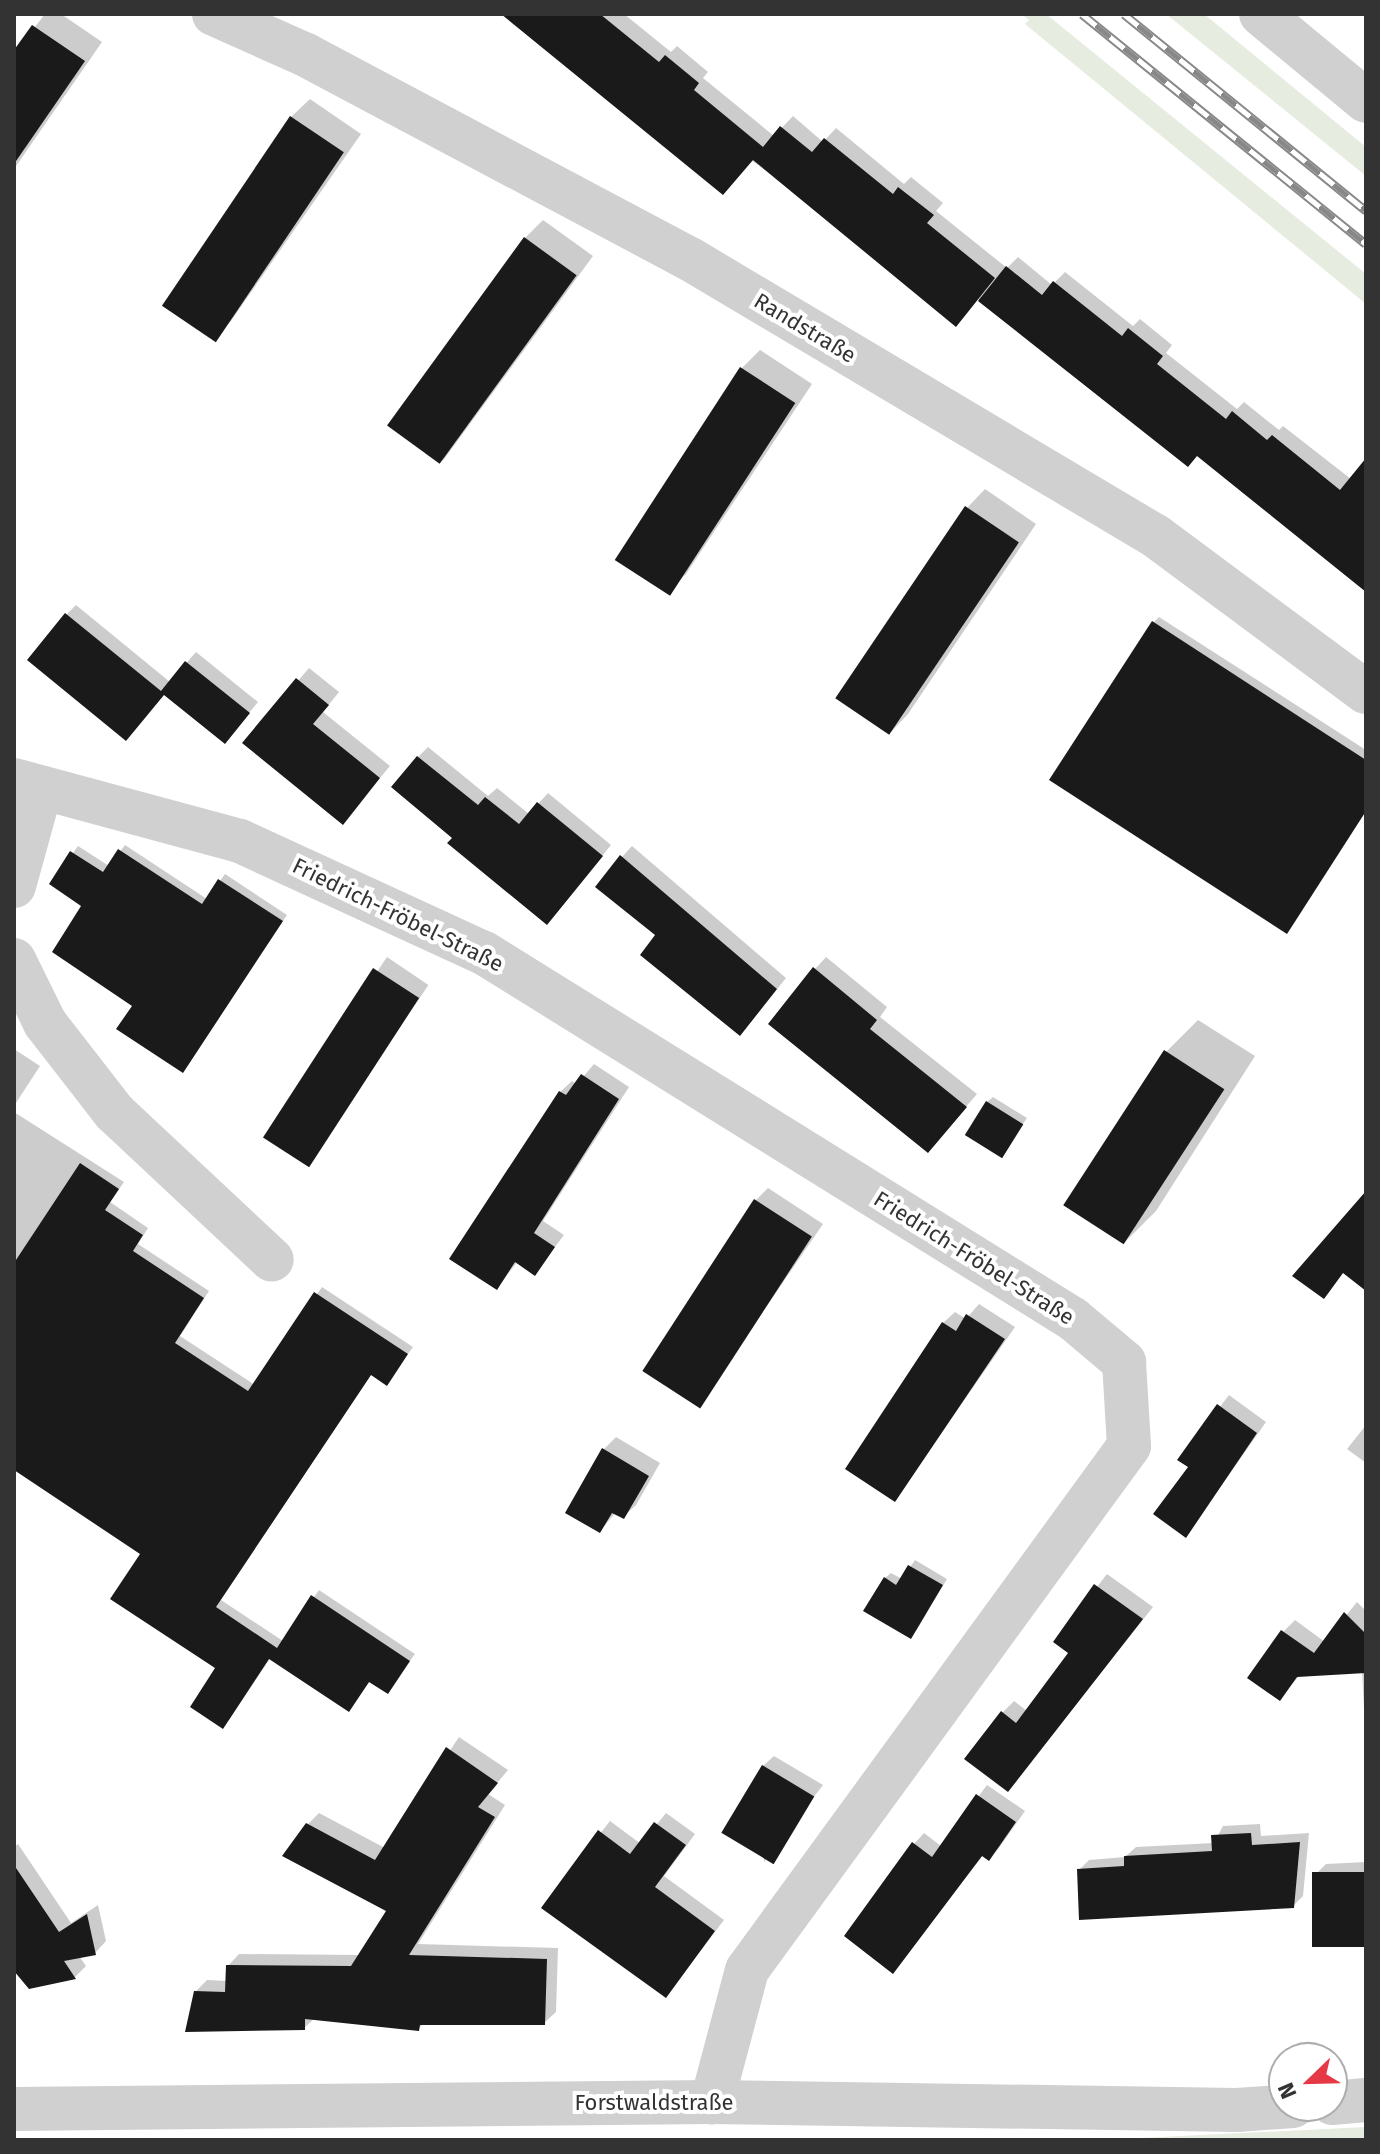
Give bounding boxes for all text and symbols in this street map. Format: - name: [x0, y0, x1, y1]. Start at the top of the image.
- street label: Randstraße: [749, 287, 861, 369]
- street label: Friedrich-Fröbel-Straße: [288, 852, 508, 978]
- street label: Friedrich-Fröbel-Straße: [869, 1185, 1079, 1331]
- north arrow: [1268, 2042, 1348, 2122]
- text: N: [1272, 2079, 1303, 2103]
- street label: Forstwaldstraße: [575, 2090, 733, 2116]

